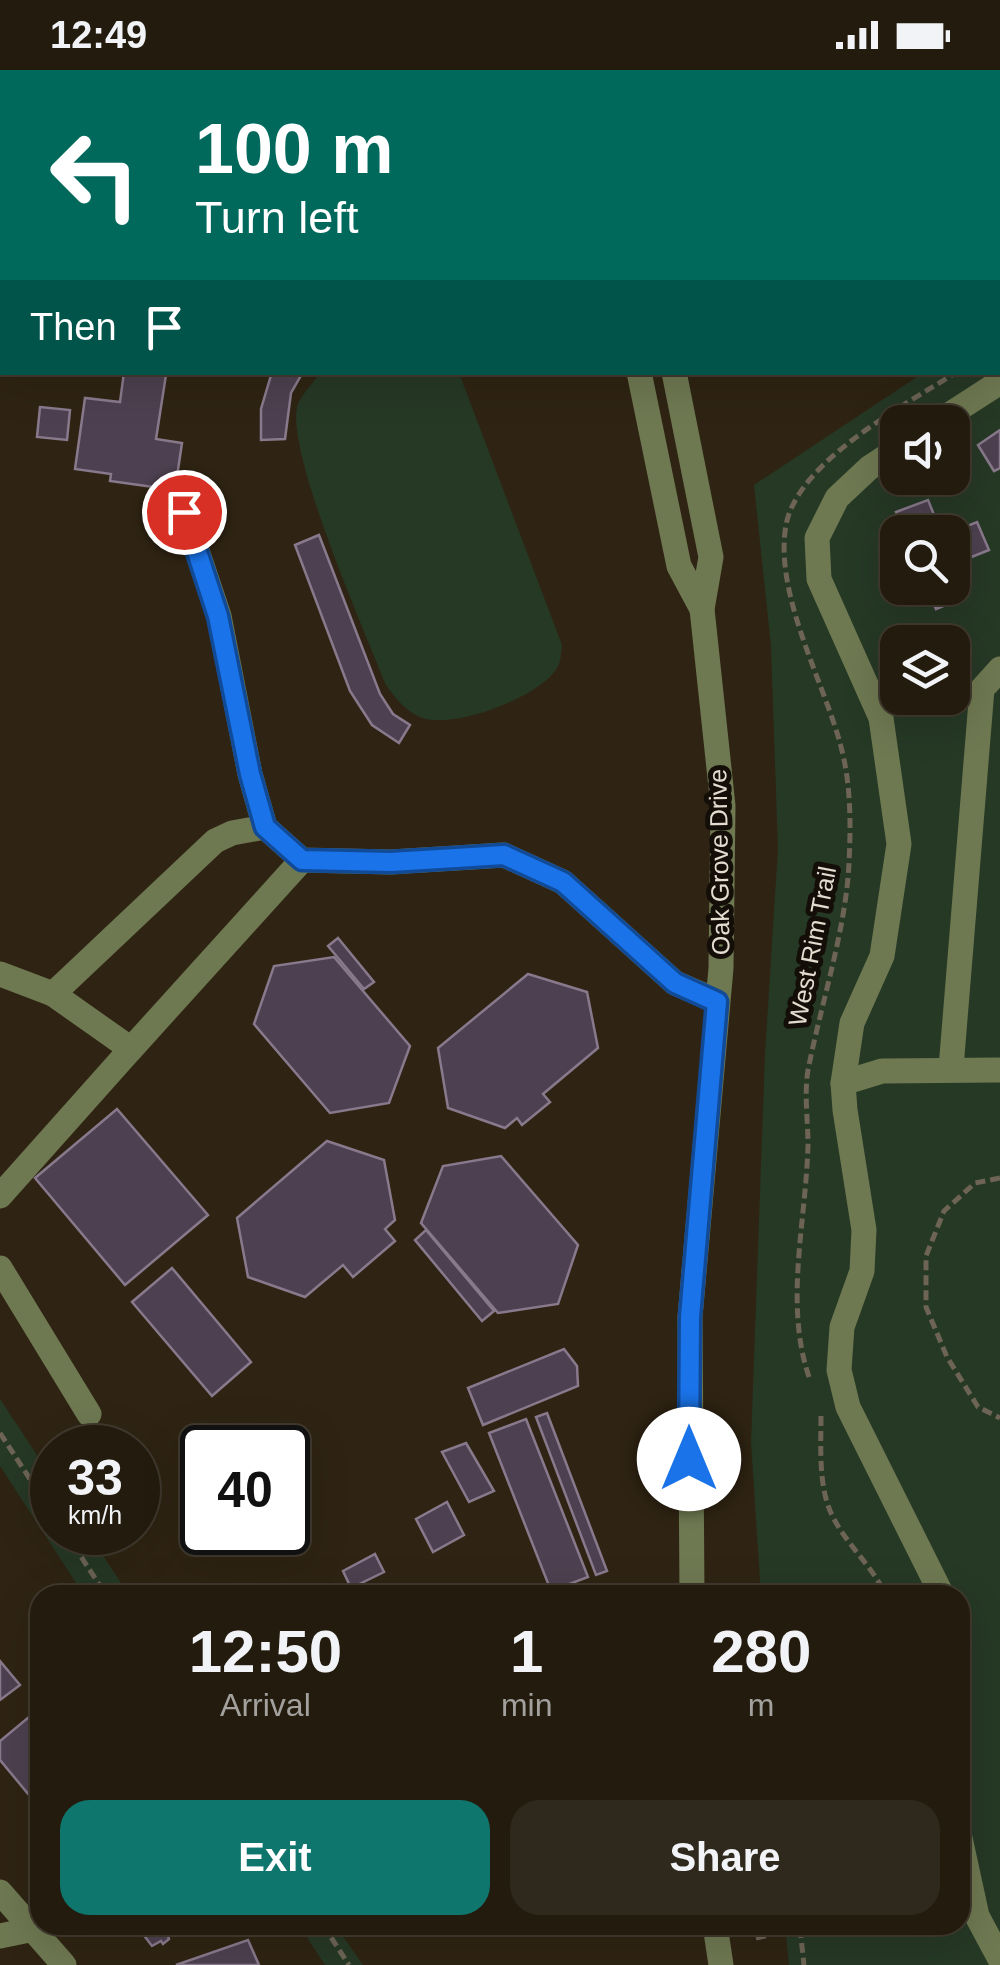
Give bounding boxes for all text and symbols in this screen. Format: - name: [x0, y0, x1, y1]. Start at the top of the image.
- text: 12:49: [50, 14, 147, 56]
- icon: left: [30, 110, 160, 240]
- text: 100 m: [195, 110, 393, 188]
- text: Turn left: [195, 192, 358, 243]
- icon: arrive: [137, 300, 192, 355]
- text: Then: [30, 306, 117, 348]
- map controls: [880, 405, 970, 715]
- button: sound: [880, 405, 970, 495]
- pin: [142, 470, 227, 555]
- icon: arrive: [157, 485, 212, 540]
- button: search: [880, 515, 970, 605]
- button: layers: [880, 625, 970, 715]
- street label: Oak Grove Drive: [703, 769, 735, 955]
- street label: West Rim Trail: [783, 864, 841, 1028]
- position arrow: [637, 1407, 741, 1511]
- speed limit sign: 40: [180, 1425, 310, 1555]
- text: 33: [67, 1450, 123, 1506]
- text: km/h: [68, 1501, 122, 1529]
- text: 12:50: [189, 1618, 342, 1685]
- text: 1: [510, 1618, 543, 1685]
- text: 280: [711, 1618, 811, 1685]
- text: Arrival: [220, 1687, 311, 1723]
- text: min: [501, 1687, 552, 1723]
- text: m: [748, 1687, 775, 1723]
- button: Exit: [60, 1800, 490, 1915]
- button: Share: [510, 1800, 940, 1915]

